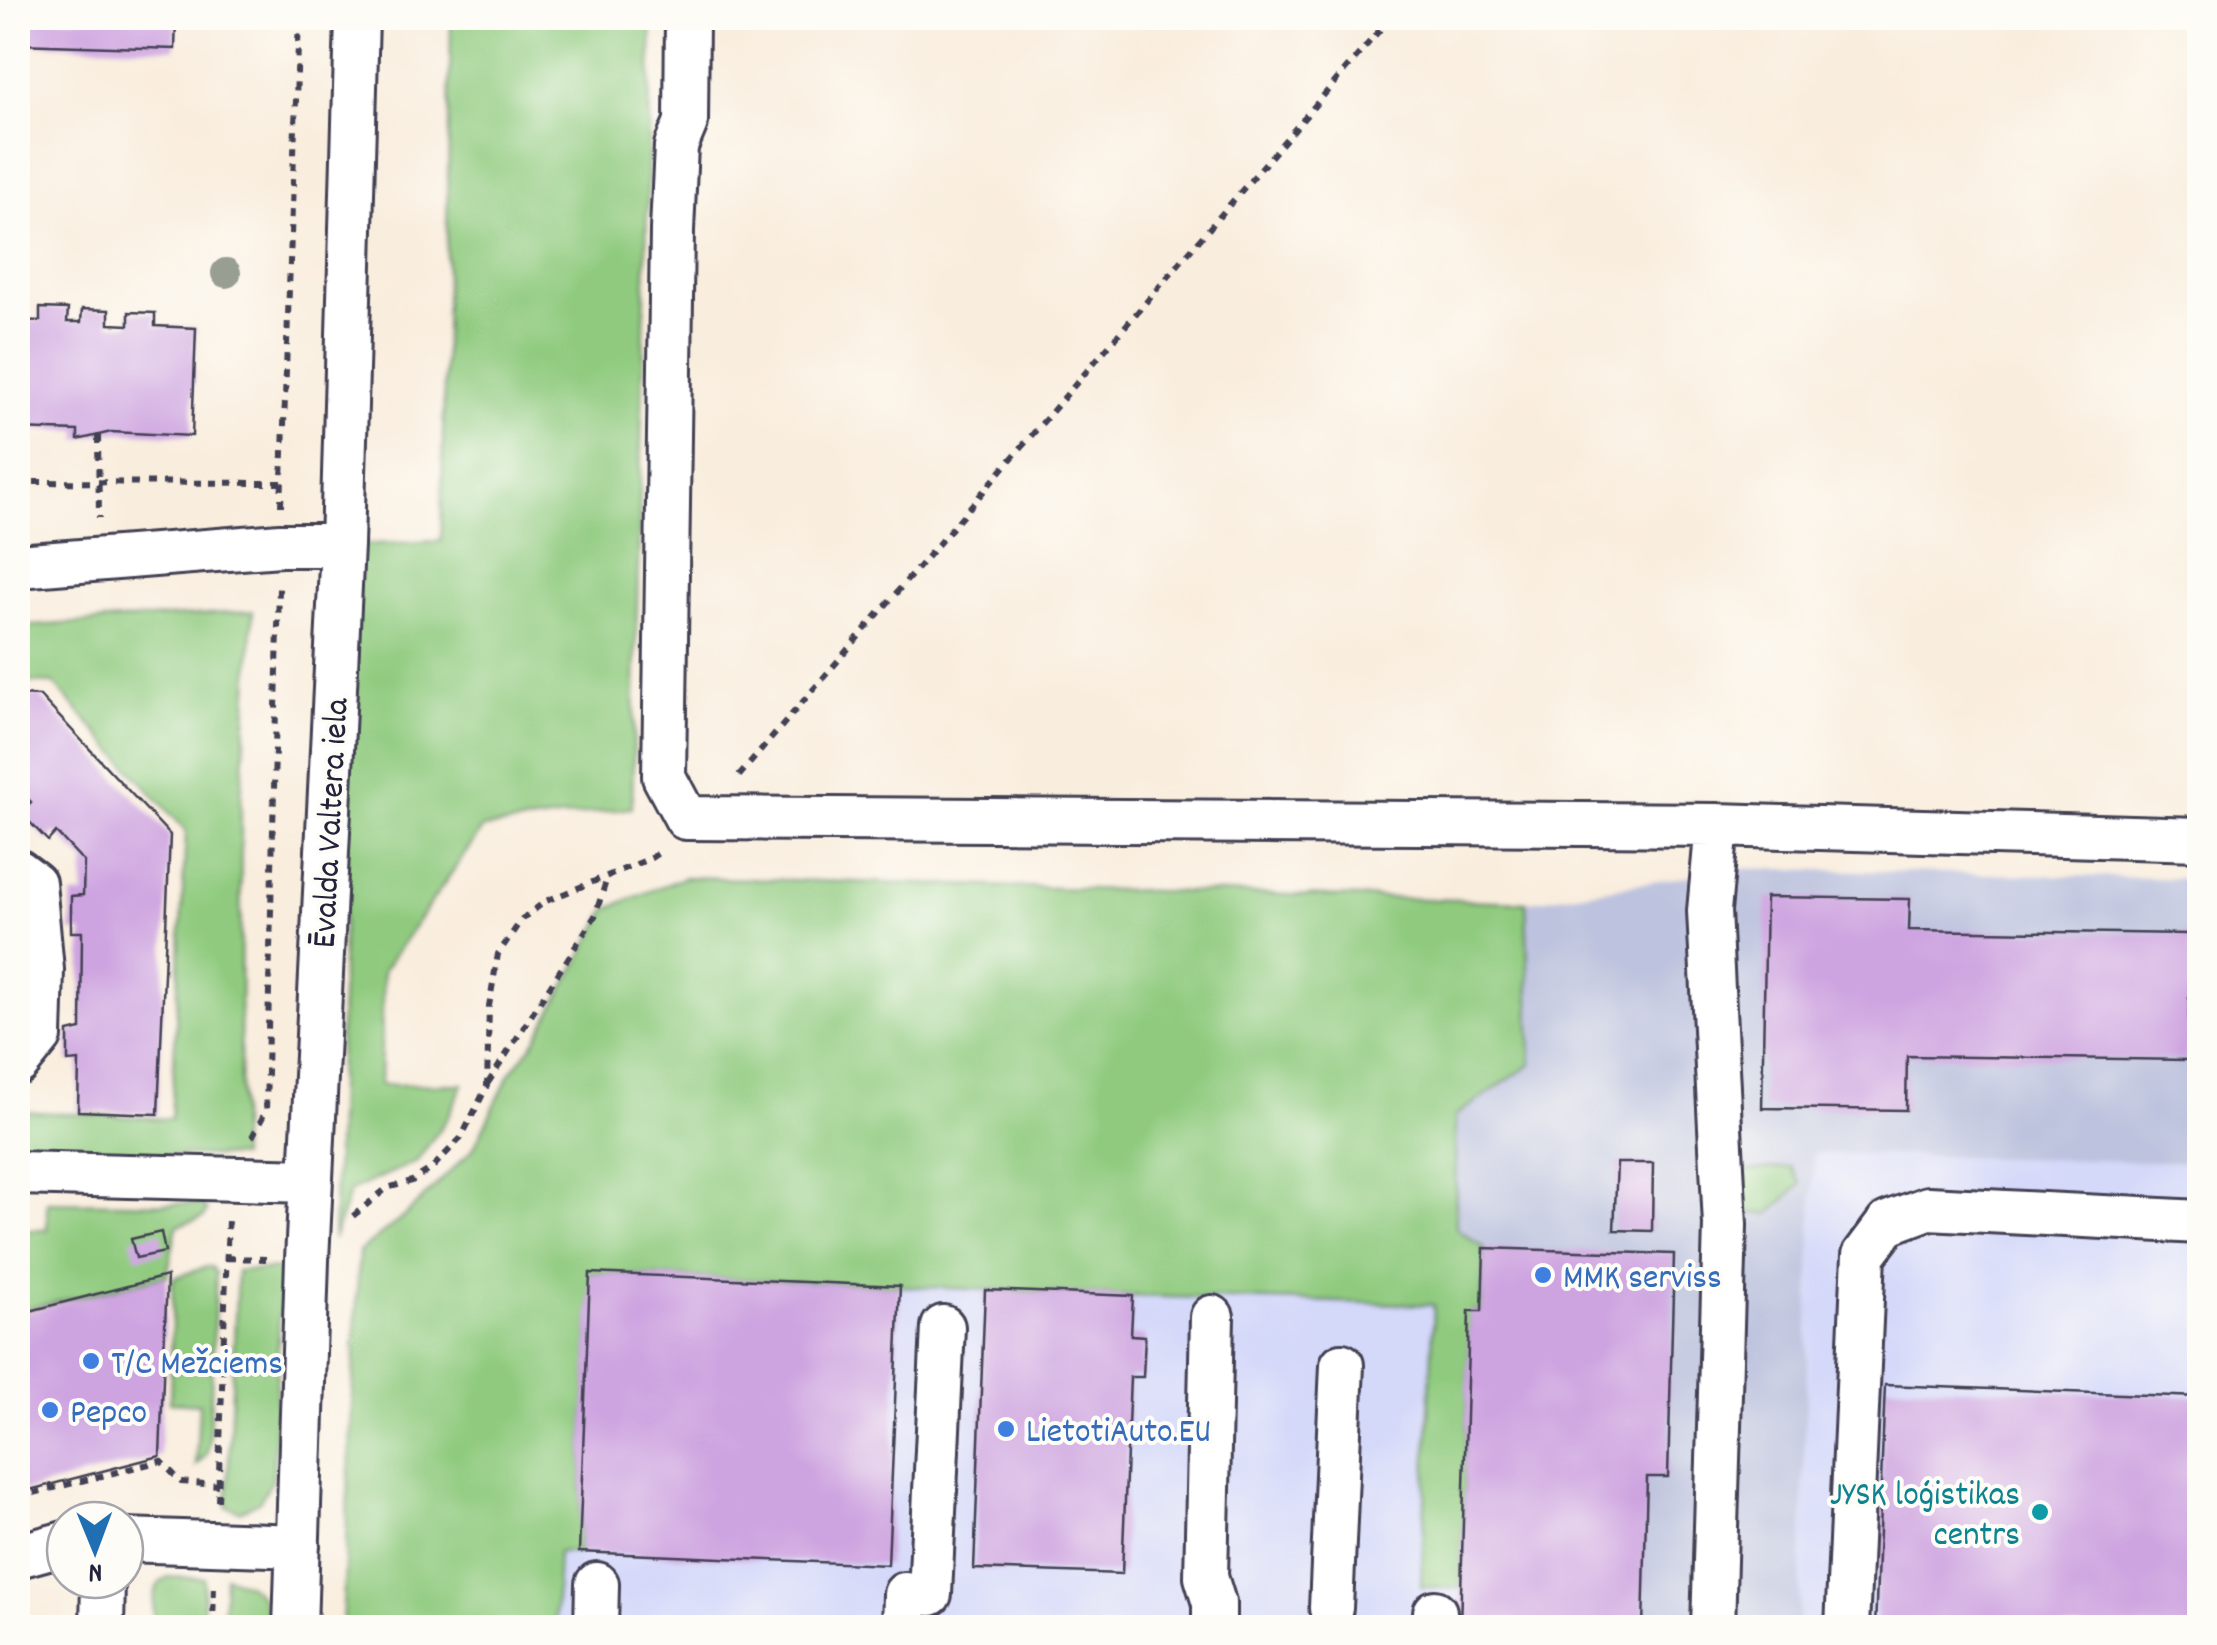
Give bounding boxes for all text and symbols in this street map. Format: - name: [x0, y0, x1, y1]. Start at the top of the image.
- street label: Ēvalda Valtera iela: [301, 697, 365, 949]
- place label: MMK serviss: [1563, 1255, 1722, 1305]
- marker: MMK serviss: [1532, 1264, 1554, 1286]
- place label: T/C Mežciems: [111, 1341, 283, 1391]
- marker: T/C Mežciems: [80, 1350, 102, 1372]
- place label: Pepco: [70, 1390, 147, 1440]
- marker: Pepco: [39, 1399, 61, 1421]
- place label: LietotiAuto.EU: [1026, 1409, 1211, 1459]
- marker: LietotiAuto.EU: [995, 1418, 1017, 1440]
- place label: JYSK loģistikas centrs: [1830, 1472, 2020, 1562]
- north arrow: [45, 1500, 145, 1600]
- marker: JYSK loģistikas centrs: [2029, 1501, 2051, 1523]
- text: N: [88, 1550, 103, 1590]

